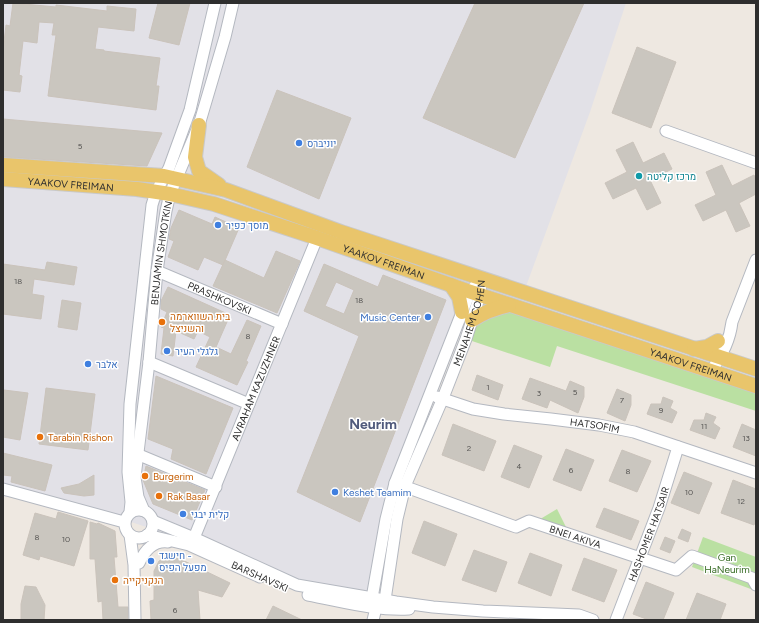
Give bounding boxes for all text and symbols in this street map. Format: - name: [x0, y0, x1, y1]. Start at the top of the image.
- place label: יוניברס: [307, 137, 336, 150]
- marker: יוניברס: [294, 138, 304, 148]
- house number: 5: [78, 141, 83, 151]
- place label: מרכז קליטה: [647, 170, 696, 183]
- marker: מרכז קליטה: [634, 171, 644, 181]
- street label: YAAKOV FREIMAN: [27, 175, 114, 194]
- street label: BENJAMIN SHMOTKIN: [148, 200, 175, 306]
- place label: מוסך כפיר: [226, 219, 269, 232]
- marker: מוסך כפיר: [213, 220, 223, 230]
- street label: YAAKOV FREIMAN: [341, 241, 426, 282]
- house number: 18: [14, 276, 22, 286]
- street label: PRASHKOVSKI: [185, 279, 253, 317]
- street label: MENAHEM COHEN: [450, 280, 488, 368]
- house number: 18: [355, 295, 363, 305]
- place label: בית השווארמה והשניצל: [170, 310, 231, 335]
- place label: Music Center: [360, 311, 421, 324]
- marker: Music Center: [423, 312, 433, 322]
- marker: בית השווארמה והשניצל: [157, 317, 167, 327]
- house number: 8: [246, 331, 251, 341]
- street label: AVRAHAM KAZUZHNER: [229, 334, 283, 443]
- place label: גלגלי העיר: [175, 345, 218, 358]
- street label: YAAKOV FREIMAN: [648, 345, 734, 385]
- marker: גלגלי העיר: [162, 346, 172, 356]
- place label: אלבר: [96, 358, 118, 371]
- marker: אלבר: [83, 359, 93, 369]
- house number: 1: [486, 382, 490, 392]
- house number: 5: [573, 387, 578, 397]
- house number: 3: [537, 388, 541, 398]
- house number: 7: [620, 395, 625, 405]
- house number: 9: [659, 405, 664, 415]
- street label: HATSOFIM: [569, 415, 621, 436]
- district label: Neurim: [349, 416, 397, 433]
- house number: 11: [701, 421, 707, 431]
- place label: Tarabin Rishon: [48, 431, 113, 444]
- marker: Tarabin Rishon: [35, 432, 45, 442]
- house number: 13: [742, 433, 750, 443]
- house number: 2: [467, 443, 471, 453]
- house number: 4: [517, 461, 522, 471]
- house number: 6: [569, 465, 574, 475]
- house number: 8: [626, 466, 631, 476]
- place label: Burgerim: [153, 470, 194, 483]
- marker: Burgerim: [140, 471, 150, 481]
- street label: HASHOMER HATSAIR: [625, 485, 672, 584]
- place label: Keshet Teamim: [343, 486, 411, 499]
- marker: Keshet Teamim: [330, 487, 340, 497]
- house number: 10: [685, 487, 693, 497]
- place label: Rak Basar: [167, 490, 211, 503]
- marker: Rak Basar: [154, 491, 164, 501]
- house number: 12: [737, 496, 745, 506]
- place label: קלית יבגי: [191, 508, 229, 521]
- marker: קלית יבגי: [178, 509, 188, 519]
- street label: BNEI AKIVA: [548, 522, 603, 552]
- house number: 8: [35, 532, 40, 542]
- house number: 10: [62, 534, 70, 544]
- place label: חישגד - מפעל הפיס: [159, 549, 207, 574]
- park label: Gan HaNeurim: [704, 551, 750, 576]
- marker: חישגד - מפעל הפיס: [146, 556, 156, 566]
- street label: BARSHAVSKI: [229, 558, 290, 595]
- place label: הנקניקייה: [123, 574, 164, 587]
- marker: הנקניקייה: [110, 575, 120, 585]
- house number: 6: [173, 605, 178, 615]

